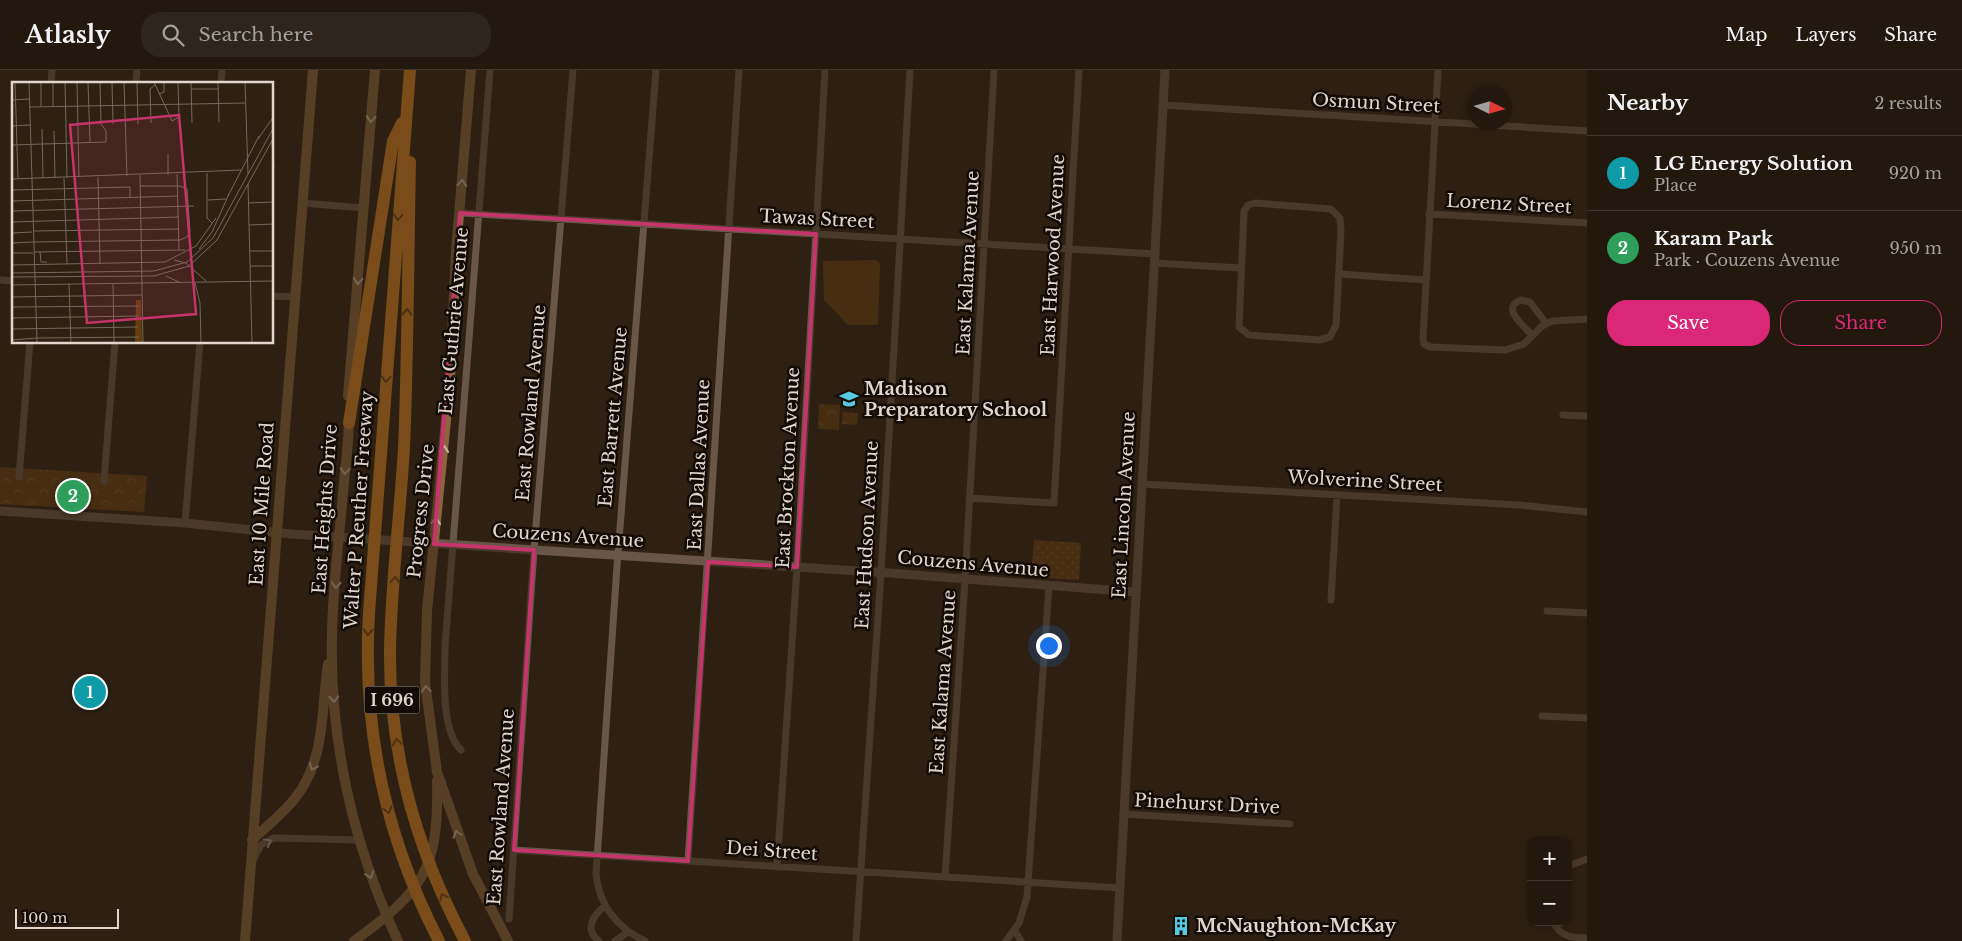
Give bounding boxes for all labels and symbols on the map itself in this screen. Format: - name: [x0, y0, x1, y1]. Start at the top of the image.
- inset map: [12, 82, 274, 344]
- north arrow: [1467, 85, 1512, 130]
- street label: Osmun Street: [1311, 89, 1441, 117]
- one-way arrow: [366, 115, 377, 123]
- street label: East Harwood Avenue: [1037, 154, 1069, 356]
- street label: East Kalama Avenue: [952, 170, 984, 356]
- one-way arrow: [456, 178, 467, 186]
- street label: Lorenz Street: [1446, 190, 1572, 218]
- street label: Tawas Street: [759, 205, 875, 233]
- one-way arrow: [393, 213, 404, 221]
- street label: East Guthrie Avenue: [435, 226, 473, 416]
- one-way arrow: [353, 277, 364, 285]
- street label: East Rowland Avenue: [511, 304, 551, 502]
- one-way arrow: [401, 307, 412, 315]
- street label: East Barrett Avenue: [594, 326, 632, 508]
- street label: East Brockton Avenue: [772, 367, 804, 569]
- one-way arrow: [381, 375, 392, 383]
- place label: Madison Preparatory School: [864, 378, 1048, 421]
- street label: East Dallas Avenue: [684, 379, 714, 551]
- school or university icon: Madison Preparatory School: [838, 388, 860, 410]
- street label: Walter P Reuther Freeway: [340, 390, 378, 631]
- street label: East Lincoln Avenue: [1108, 411, 1140, 599]
- street label: East 10 Mile Road: [245, 421, 279, 587]
- street label: East Heights Drive: [308, 423, 342, 595]
- street label: East Hudson Avenue: [851, 440, 883, 630]
- street label: Progress Drive: [403, 443, 439, 579]
- one-way arrow: [438, 445, 449, 453]
- street label: Wolverine Street: [1286, 466, 1443, 496]
- one-way arrow: [339, 468, 350, 476]
- pin: 2: [57, 477, 89, 515]
- one-way arrow: [431, 517, 442, 525]
- street label: Couzens Avenue: [491, 520, 645, 552]
- street label: Couzens Avenue: [896, 546, 1050, 582]
- one-way arrow: [389, 576, 400, 584]
- one-way arrow: [330, 581, 341, 589]
- street label: East Kalama Avenue: [926, 589, 960, 775]
- one-way arrow: [362, 628, 373, 636]
- your location: [1036, 633, 1062, 659]
- pin: 1: [74, 673, 106, 711]
- one-way arrow: [421, 685, 432, 693]
- road number: I 696: [364, 686, 420, 714]
- one-way arrow: [329, 695, 340, 703]
- street label: East Rowland Avenue: [483, 708, 519, 906]
- one-way arrow: [392, 738, 403, 746]
- one-way arrow: [308, 762, 319, 771]
- street label: Pinehurst Drive: [1134, 789, 1280, 819]
- one-way arrow: [382, 806, 392, 814]
- one-way arrow: [453, 830, 463, 838]
- street label: Dei Street: [726, 837, 819, 865]
- one-way arrow: [262, 838, 271, 848]
- one-way arrow: [364, 870, 374, 879]
- one-way arrow: [438, 893, 449, 902]
- scale bar: [15, 906, 119, 929]
- building icon: McNaughton-McKay: [1170, 915, 1192, 937]
- place label: McNaughton-McKay: [1196, 915, 1396, 937]

